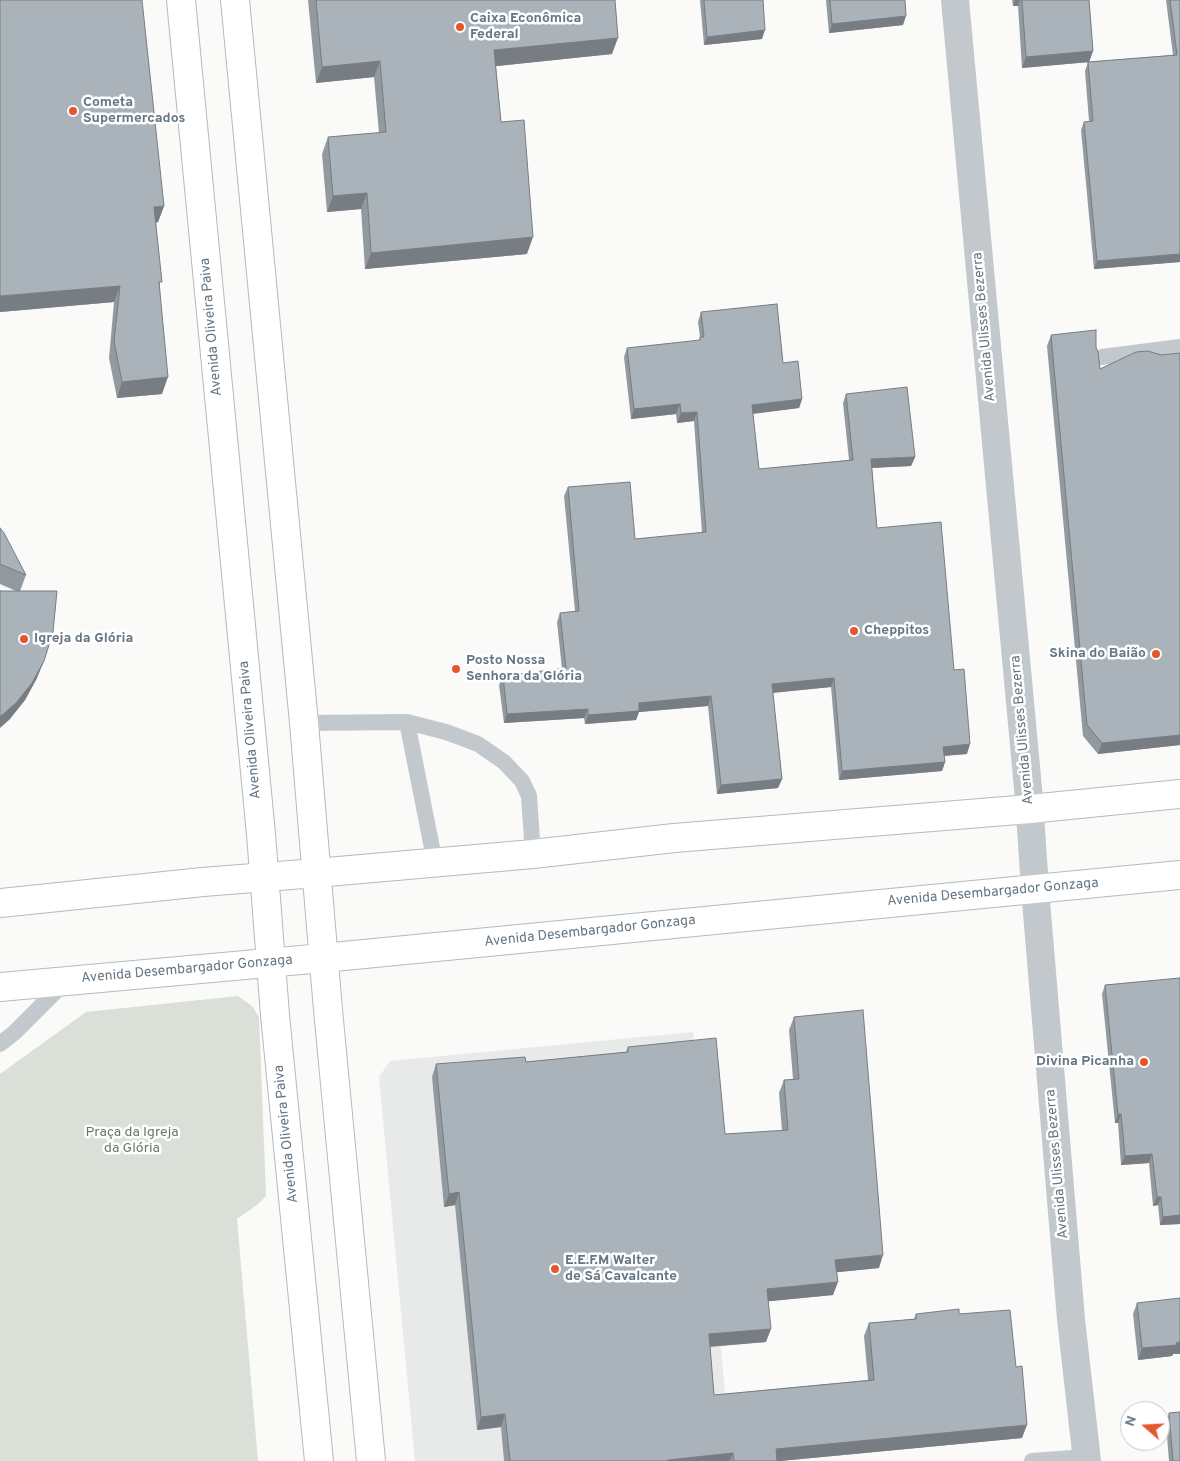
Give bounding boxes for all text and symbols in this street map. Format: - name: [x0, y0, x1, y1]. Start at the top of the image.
- place label: Caixa Econômica Federal: [470, 11, 581, 44]
- marker: Caixa Econômica Federal: [454, 21, 466, 33]
- place label: Cometa Supermercados: [83, 95, 185, 128]
- marker: Cometa Supermercados: [67, 105, 79, 117]
- street label: Avenida Ulisses Bezerra: [970, 252, 1000, 402]
- street label: Avenida Oliveira Paiva: [198, 257, 226, 397]
- place label: Cheppitos: [864, 623, 929, 639]
- marker: Cheppitos: [848, 625, 860, 637]
- place label: Igreja da Glória: [34, 631, 133, 647]
- marker: Igreja da Glória: [18, 633, 30, 645]
- place label: Skina do Baião: [1049, 646, 1146, 662]
- marker: Skina do Baião: [1150, 648, 1162, 660]
- place label: Posto Nossa Senhora da Glória: [466, 653, 582, 686]
- street label: Avenida Ulisses Bezerra: [1008, 655, 1038, 805]
- street label: Avenida Oliveira Paiva: [237, 660, 265, 800]
- marker: Posto Nossa Senhora da Glória: [450, 663, 462, 675]
- street label: Avenida Desembargador Gonzaga: [887, 875, 1099, 911]
- street label: Avenida Desembargador Gonzaga: [484, 913, 696, 951]
- street label: Avenida Desembargador Gonzaga: [81, 952, 293, 988]
- place label: Divina Picanha: [1036, 1054, 1134, 1070]
- marker: Divina Picanha: [1138, 1056, 1150, 1068]
- street label: Avenida Oliveira Paiva: [271, 1064, 303, 1204]
- street label: Avenida Ulisses Bezerra: [1043, 1089, 1073, 1239]
- park label: Praça da Igreja da Glória: [85, 1125, 179, 1158]
- place label: E.E.F.M Walter de Sá Cavalcante: [565, 1253, 677, 1285]
- marker: E.E.F.M Walter de Sá Cavalcante: [549, 1263, 561, 1275]
- north arrow: [1120, 1401, 1170, 1451]
- text: N: [1122, 1414, 1141, 1429]

